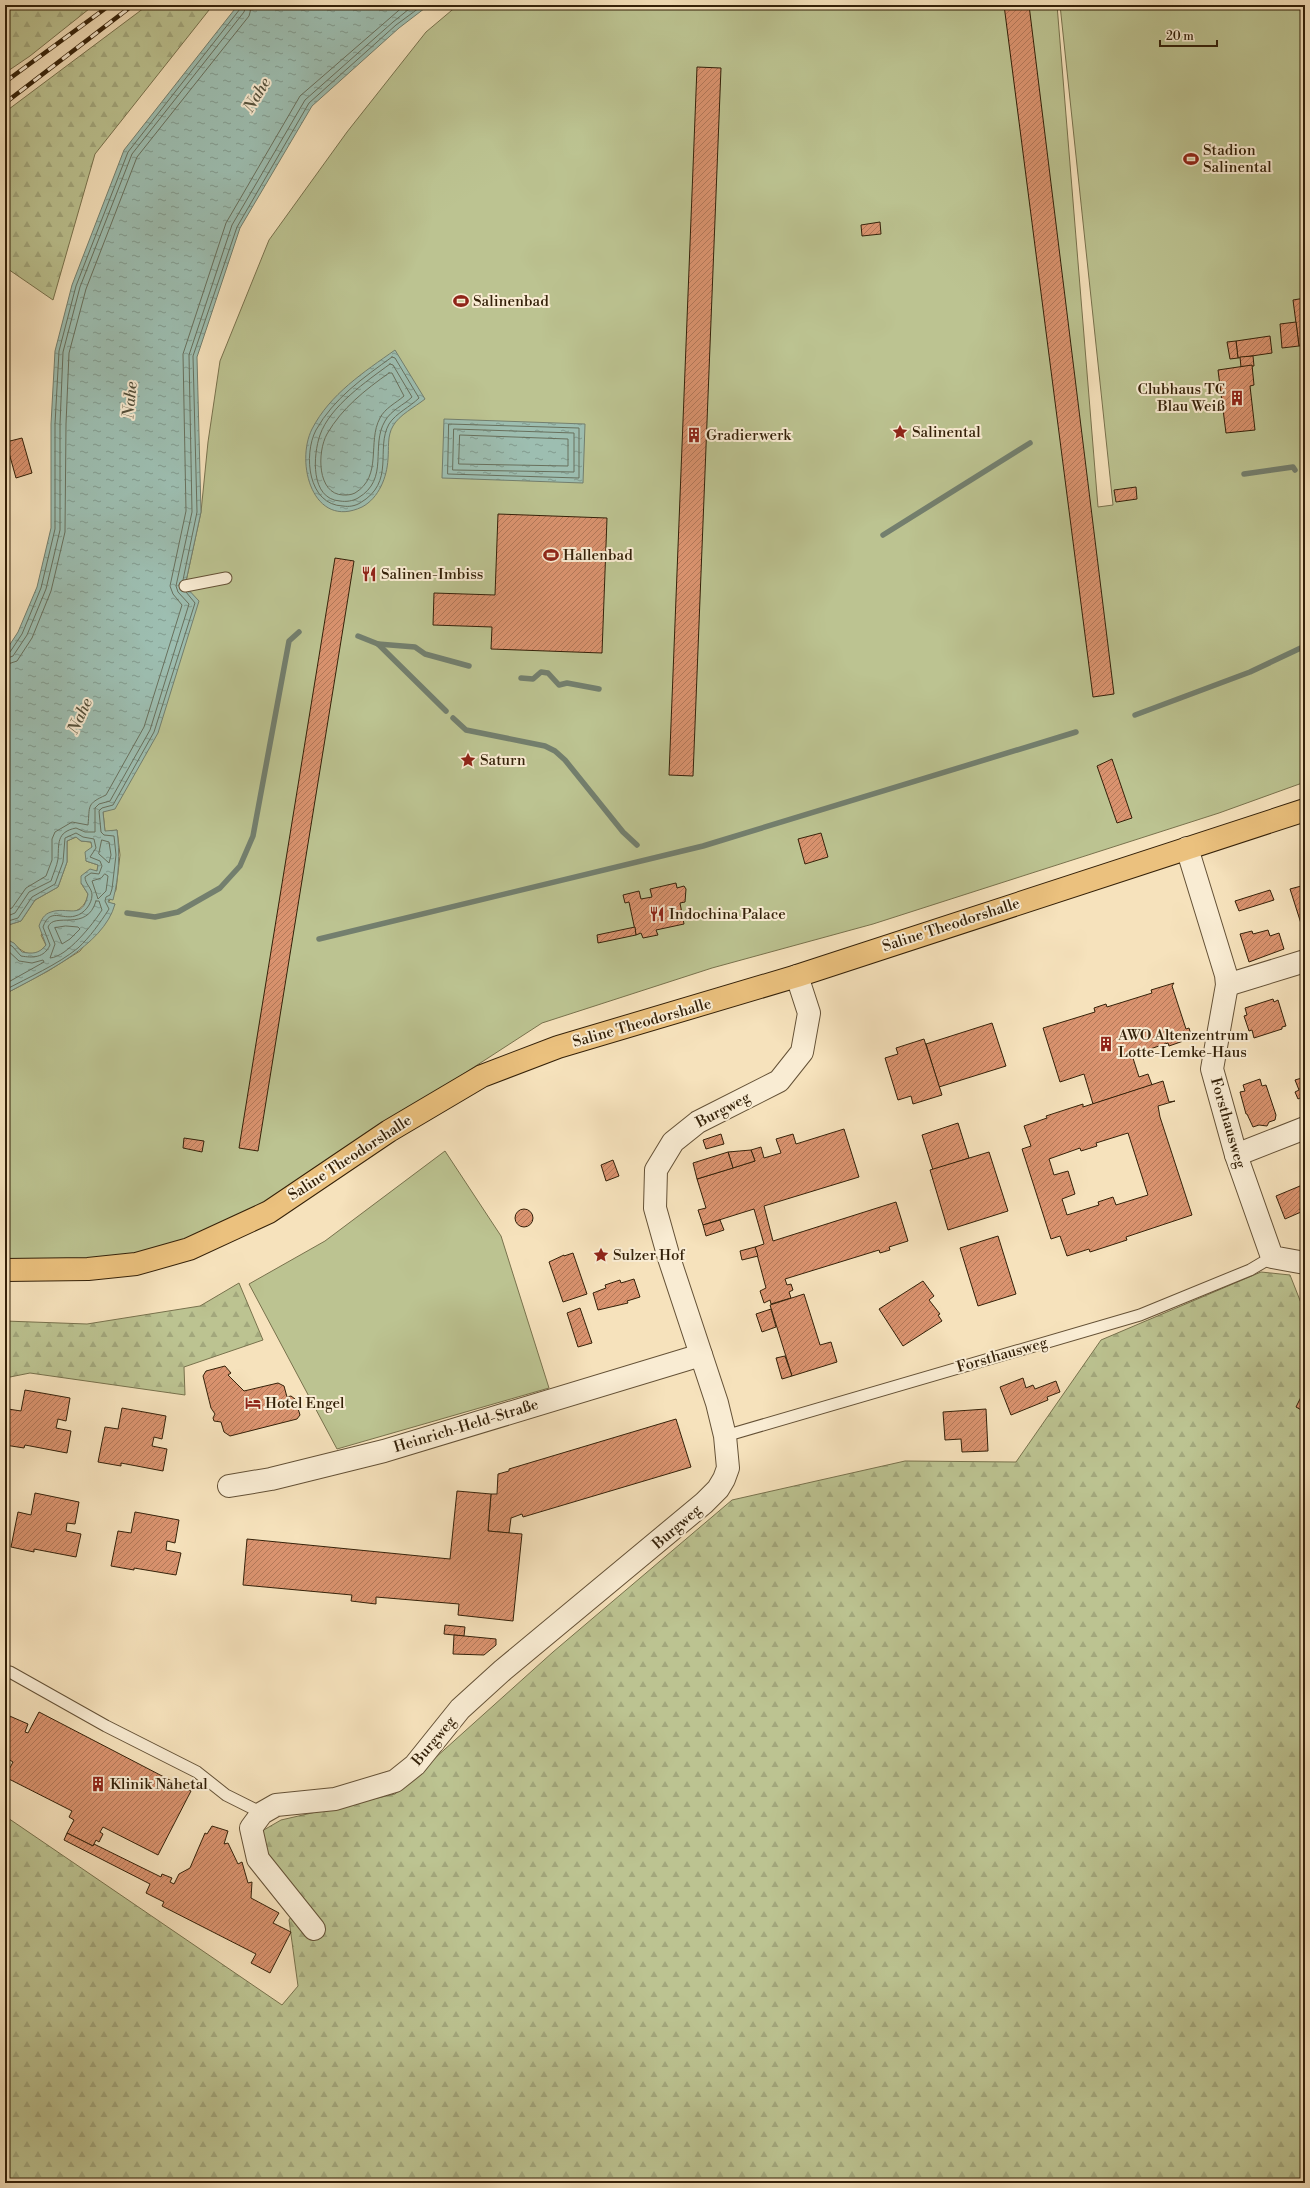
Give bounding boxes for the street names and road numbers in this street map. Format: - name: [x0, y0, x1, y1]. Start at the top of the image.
- street label: Saline Theodorshalle: [880, 894, 1022, 956]
- street label: Saline Theodorshalle: [570, 994, 714, 1052]
- street label: Forsthausweg: [1206, 1075, 1250, 1171]
- street label: Burgweg: [692, 1088, 754, 1133]
- street label: Saline Theodorshalle: [285, 1111, 415, 1205]
- street label: Forsthausweg: [954, 1333, 1050, 1377]
- street label: Heinrich-Held-Straße: [391, 1395, 541, 1457]
- street label: Burgweg: [648, 1500, 706, 1554]
- street label: Burgweg: [407, 1712, 460, 1770]

